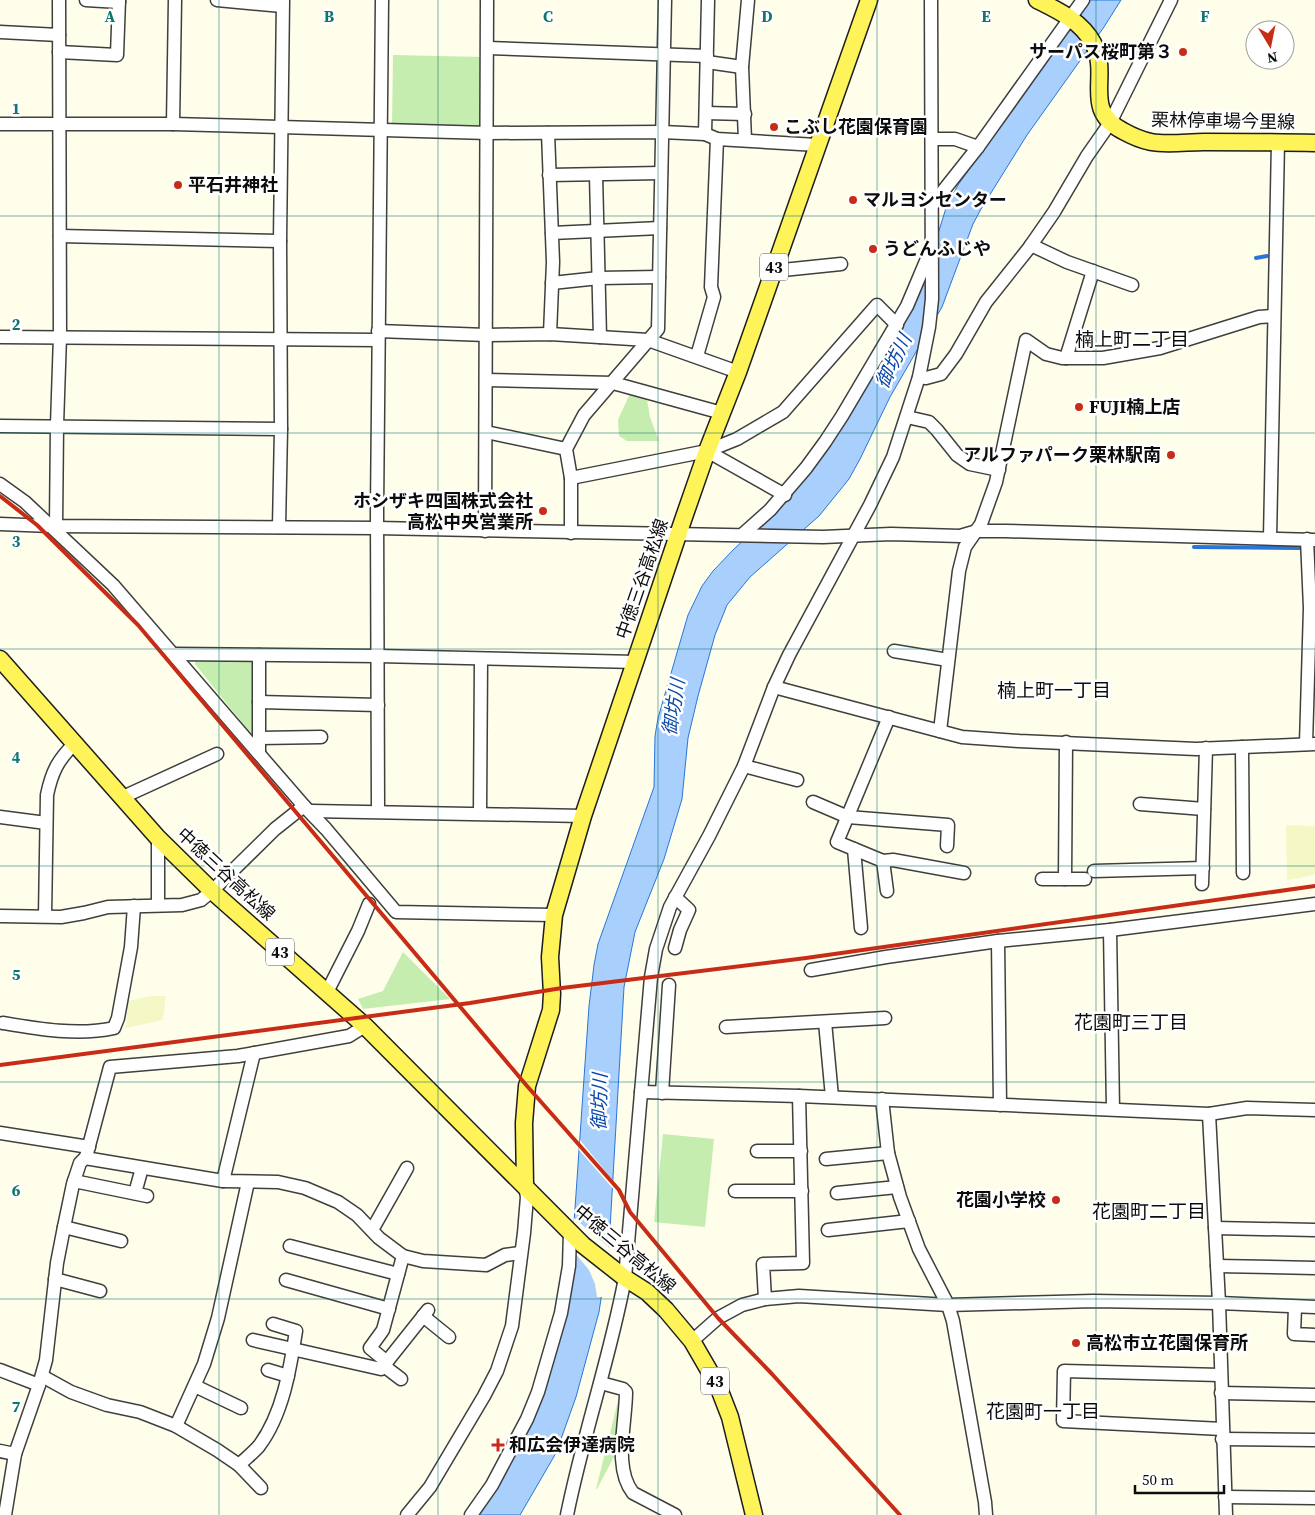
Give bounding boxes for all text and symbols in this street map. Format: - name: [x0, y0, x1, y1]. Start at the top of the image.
- text: A: [105, 5, 116, 27]
- text: B: [324, 5, 335, 27]
- text: C: [543, 5, 553, 27]
- text: D: [761, 5, 773, 27]
- text: E: [981, 5, 991, 27]
- text: F: [1200, 5, 1210, 27]
- north arrow: [1245, 20, 1295, 70]
- place label: サーパス桜町第３: [1029, 39, 1173, 64]
- marker: サーパス桜町第３: [1177, 46, 1189, 58]
- text: N: [1265, 47, 1279, 69]
- text: 1: [12, 97, 20, 119]
- street label: 栗林停車場今里線: [1151, 107, 1295, 134]
- place label: こぶし花園保育園: [784, 114, 928, 139]
- marker: こぶし花園保育園: [768, 121, 780, 133]
- place label: 平石井神社: [188, 172, 278, 197]
- marker: 平石井神社: [172, 179, 184, 191]
- place label: マルヨシセンター: [863, 187, 1007, 212]
- marker: マルヨシセンター: [847, 194, 859, 206]
- place label: うどんふじや: [883, 236, 991, 261]
- marker: うどんふじや: [867, 243, 879, 255]
- road number: 43: [760, 253, 788, 280]
- text: 2: [12, 313, 21, 335]
- district label: 楠上町二丁目: [1075, 326, 1189, 352]
- water label: 御坊川: [869, 328, 918, 392]
- place label: FUJI楠上店: [1089, 394, 1180, 419]
- marker: FUJI楠上店: [1073, 401, 1085, 413]
- place label: アルファパーク栗林駅南: [963, 442, 1161, 467]
- marker: アルファパーク栗林駅南: [1165, 449, 1177, 461]
- place label: ホシザキ四国株式会社 高松中央営業所: [353, 488, 533, 534]
- marker: ホシザキ四国株式会社 高松中央営業所: [537, 505, 549, 517]
- street label: 中徳三谷高松線: [609, 515, 674, 642]
- text: 3: [12, 530, 21, 552]
- water label: 御坊川: [656, 675, 691, 737]
- district label: 楠上町一丁目: [997, 677, 1111, 703]
- text: 4: [12, 746, 21, 768]
- street label: 中徳三谷高松線: [172, 822, 281, 926]
- road number: 43: [266, 939, 294, 966]
- text: 5: [12, 963, 21, 985]
- district label: 花園町三丁目: [1074, 1009, 1188, 1035]
- water label: 御坊川: [586, 1071, 613, 1131]
- text: 6: [12, 1179, 21, 1201]
- place label: 花園小学校: [956, 1187, 1046, 1212]
- marker: 花園小学校: [1050, 1194, 1062, 1206]
- district label: 花園町二丁目: [1092, 1198, 1206, 1224]
- street label: 中徳三谷高松線: [569, 1199, 682, 1299]
- place label: 高松市立花園保育所: [1086, 1330, 1248, 1355]
- marker: 高松市立花園保育所: [1070, 1337, 1082, 1349]
- road number: 43: [701, 1368, 729, 1394]
- text: 7: [12, 1395, 21, 1417]
- district label: 花園町一丁目: [986, 1398, 1100, 1424]
- place label: 和広会伊達病院: [509, 1432, 635, 1457]
- marker: 和広会伊達病院: [491, 1438, 505, 1452]
- scale bar: [1135, 1462, 1224, 1494]
- text: 50 m: [1142, 1469, 1174, 1490]

